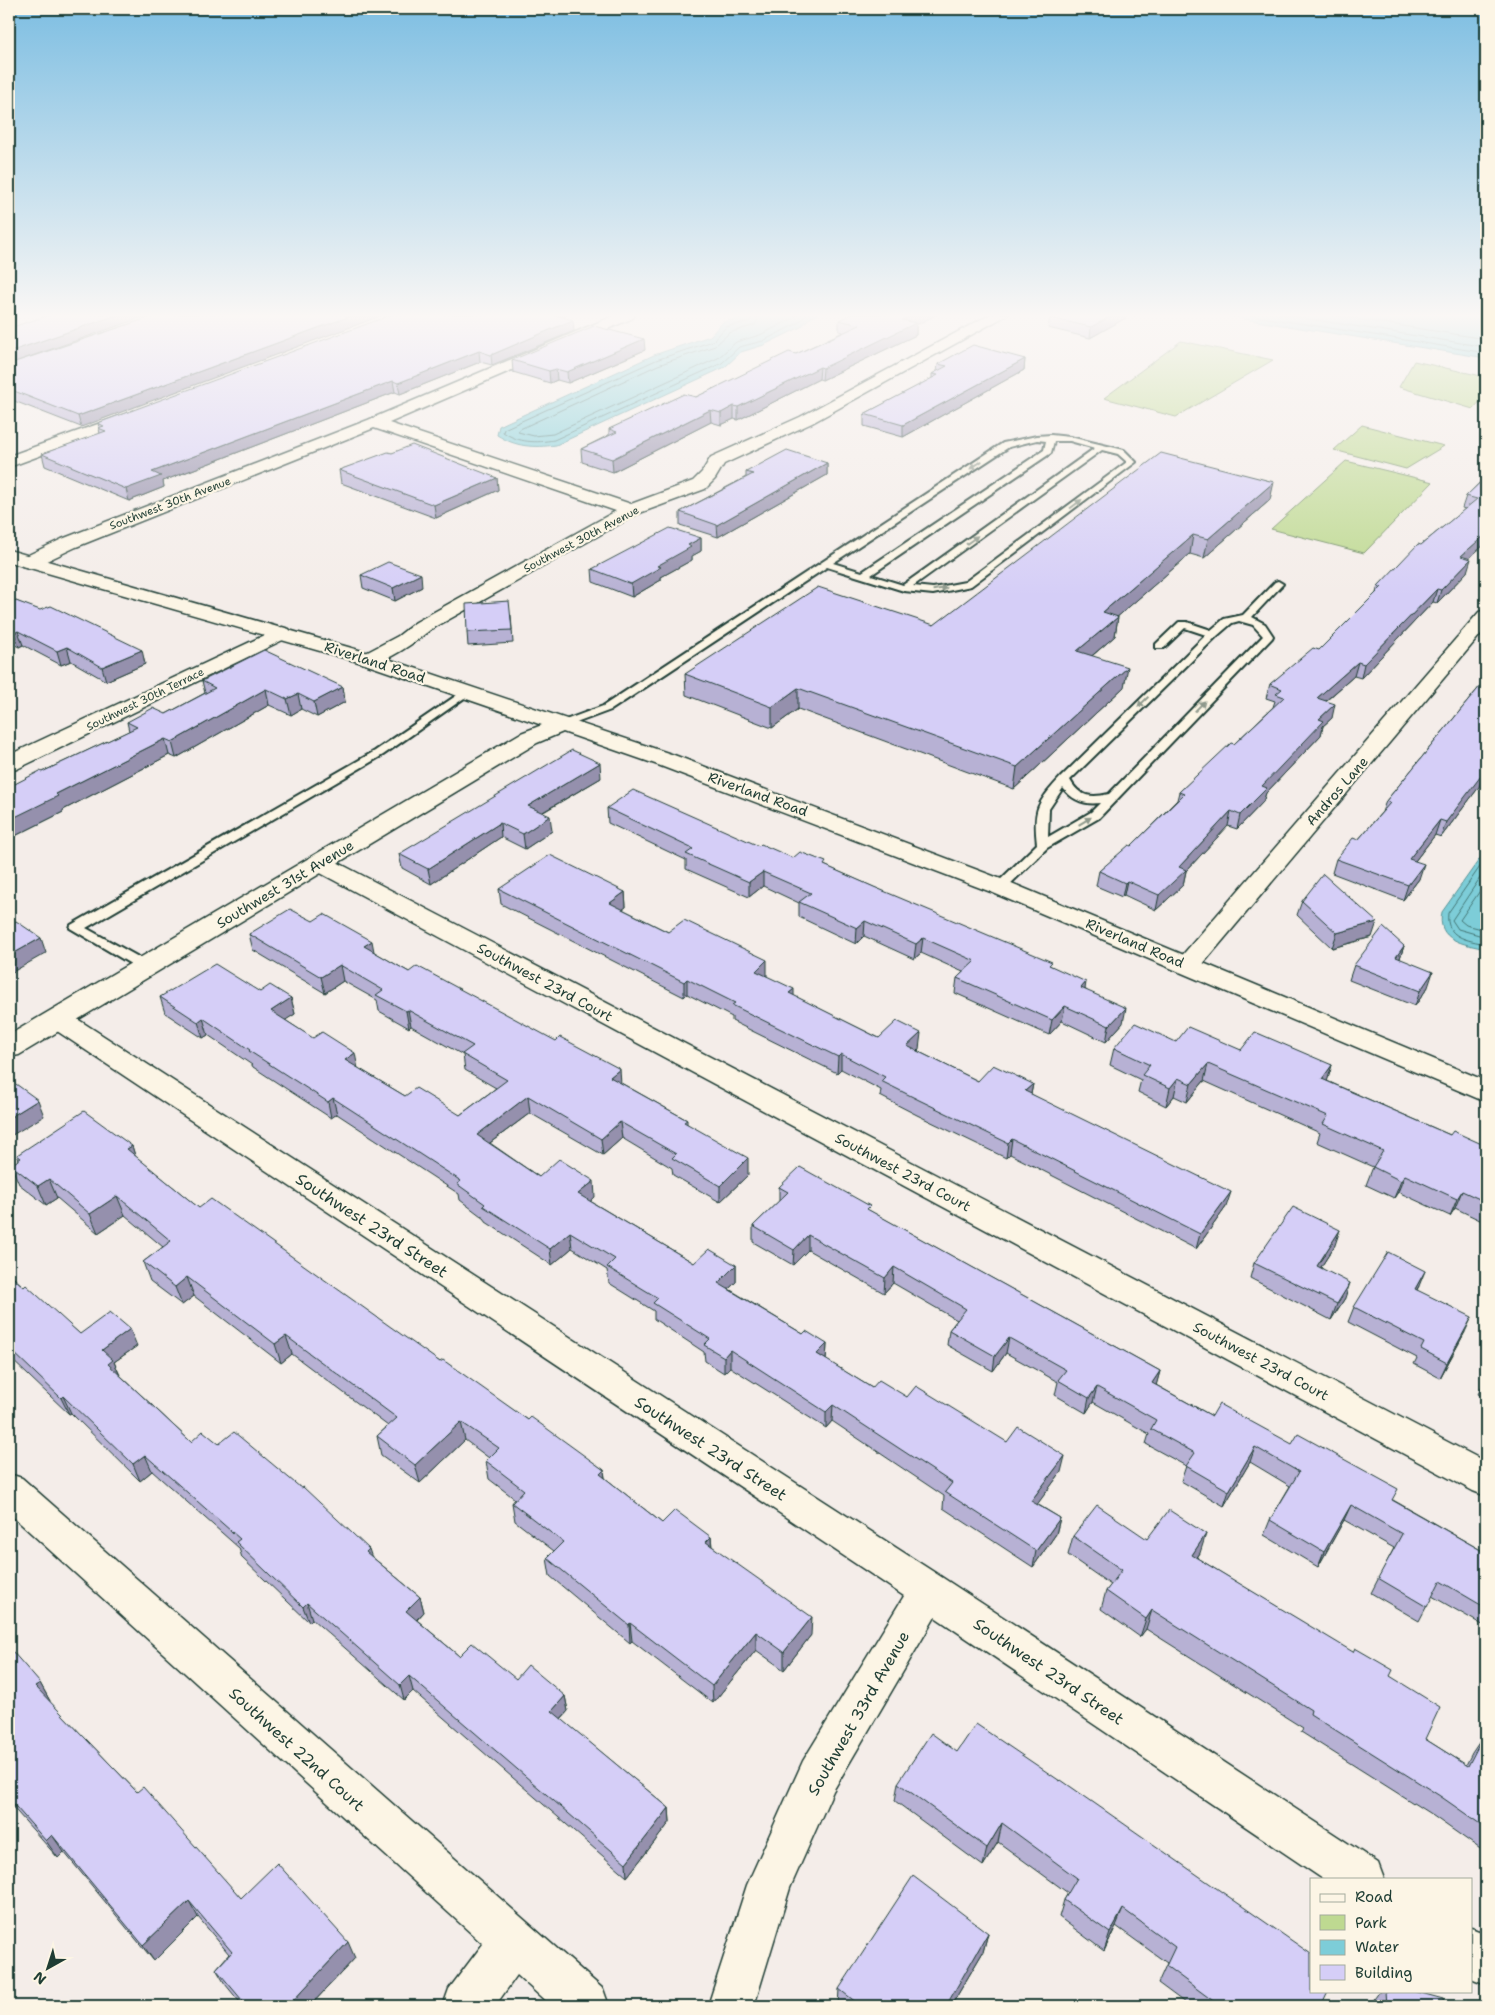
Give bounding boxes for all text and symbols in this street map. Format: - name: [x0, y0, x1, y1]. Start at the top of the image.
- one-way arrow: [969, 460, 982, 470]
- street label: Southwest 30th Avenue: [107, 473, 233, 534]
- one-way arrow: [1069, 499, 1082, 510]
- street label: Southwest 30th Avenue: [521, 503, 642, 576]
- one-way arrow: [965, 534, 978, 545]
- one-way arrow: [932, 585, 948, 593]
- street label: Riverland Road: [322, 637, 428, 687]
- street label: Southwest 30th Terrace: [84, 664, 207, 734]
- one-way arrow: [1137, 696, 1149, 708]
- one-way arrow: [1194, 700, 1206, 712]
- street label: Andros Lane: [1302, 753, 1372, 829]
- street label: Riverland Road: [706, 768, 810, 820]
- one-way arrow: [1079, 816, 1092, 825]
- street label: Southwest 31st Avenue: [213, 836, 357, 932]
- street label: Riverland Road: [1083, 914, 1187, 972]
- street label: Southwest 23rd Court: [474, 939, 616, 1025]
- street label: Southwest 23rd Court: [832, 1129, 974, 1215]
- street label: Southwest 23rd Street: [292, 1168, 452, 1282]
- street label: Southwest 23rd Court: [1190, 1318, 1332, 1404]
- street label: Southwest 23rd Street: [631, 1391, 791, 1505]
- street label: Southwest 23rd Street: [969, 1613, 1128, 1730]
- street label: Southwest 33rd Avenue: [803, 1627, 914, 1799]
- street label: Southwest 22nd Court: [225, 1683, 369, 1816]
- legend: [1310, 1878, 1472, 1992]
- text: Road: [1355, 1887, 1393, 1907]
- text: Park: [1355, 1913, 1387, 1933]
- text: Water: [1355, 1937, 1399, 1957]
- north arrow: [22, 1942, 72, 1992]
- text: Building: [1355, 1963, 1412, 1983]
- text: N: [30, 1968, 50, 1989]

